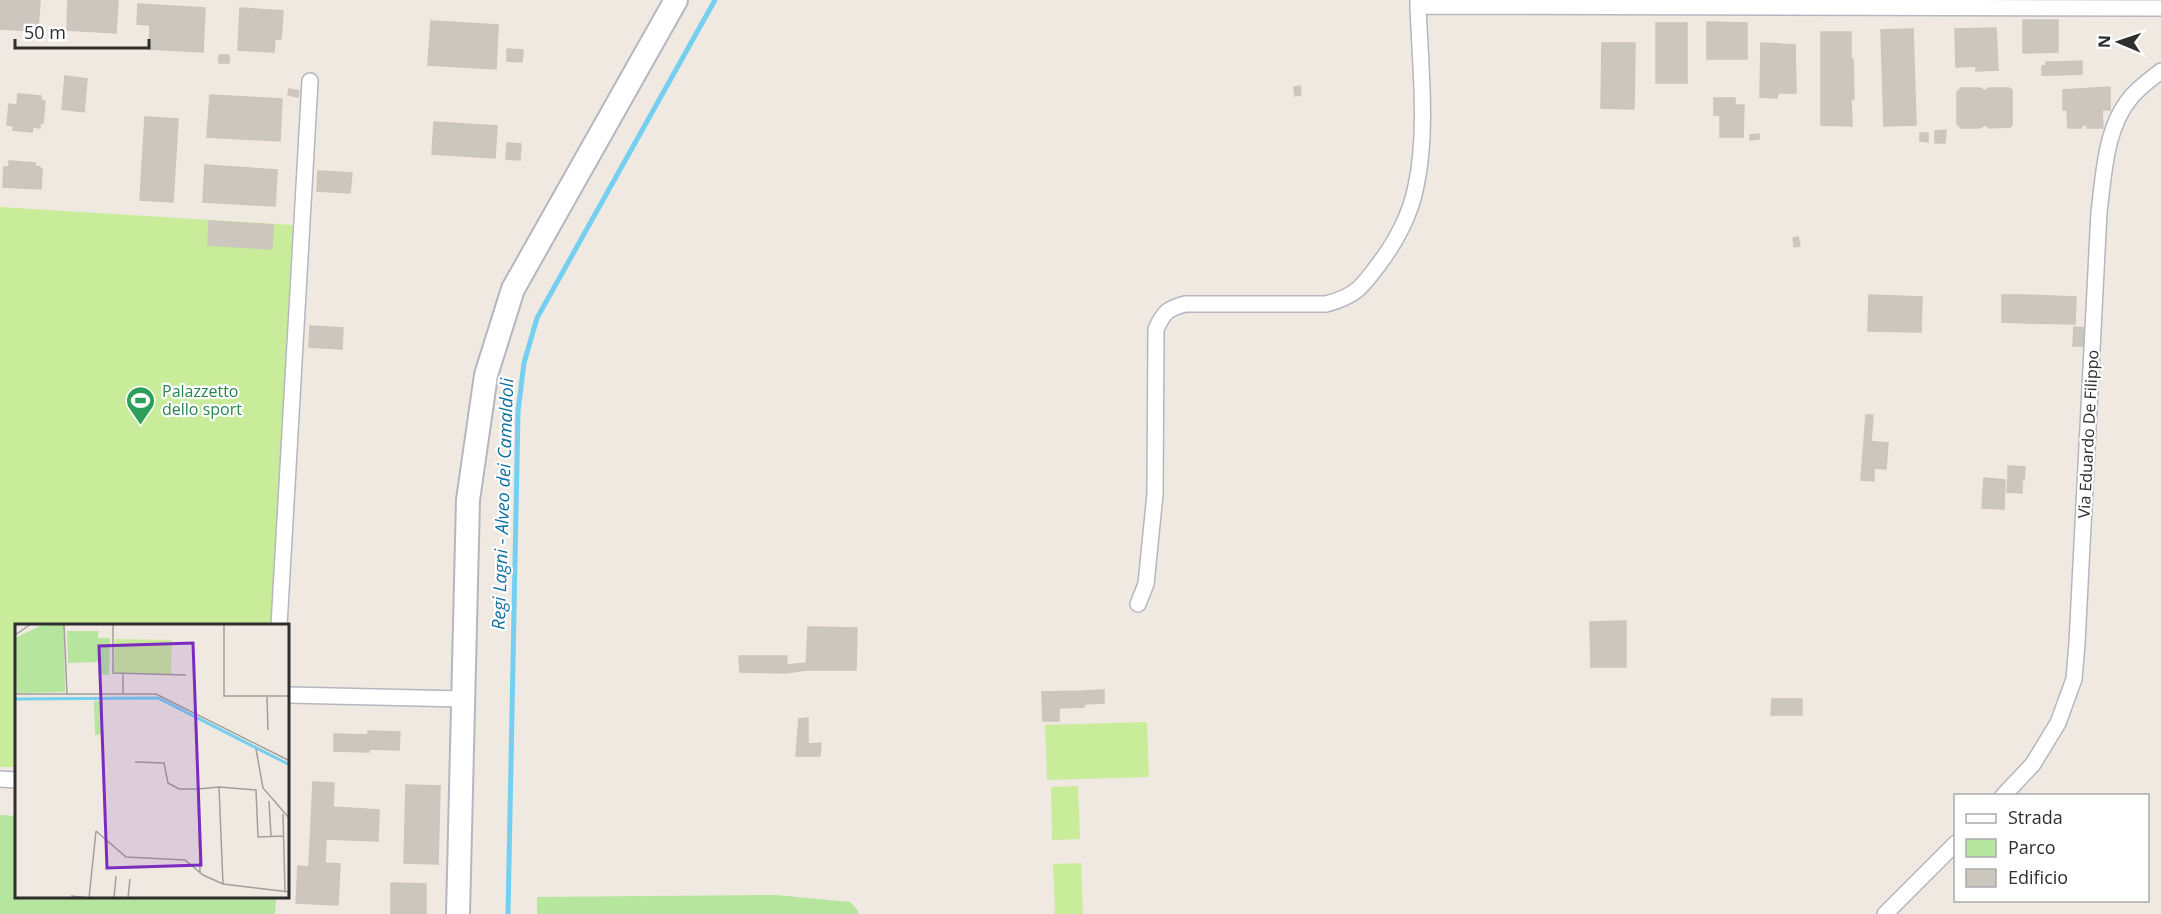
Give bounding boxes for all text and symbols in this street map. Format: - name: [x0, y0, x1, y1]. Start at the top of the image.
- scale bar: [15, 12, 148, 50]
- north arrow: [2089, 12, 2149, 72]
- text: 50 m: [24, 20, 66, 44]
- text: N: [2093, 35, 2115, 48]
- street label: Via Eduardo De Filippo: [2073, 349, 2103, 519]
- water label: Regi Lagni - Alveo dei Camaldoli: [486, 377, 518, 630]
- place label: Palazzetto dello sport: [162, 380, 242, 420]
- sports icon: Palazzetto dello sport: [125, 384, 157, 426]
- inset map: [15, 624, 290, 899]
- legend: [1954, 794, 2149, 902]
- text: Strada: [2008, 805, 2063, 829]
- text: Parco: [2008, 835, 2056, 859]
- text: Edificio: [2008, 865, 2068, 889]

